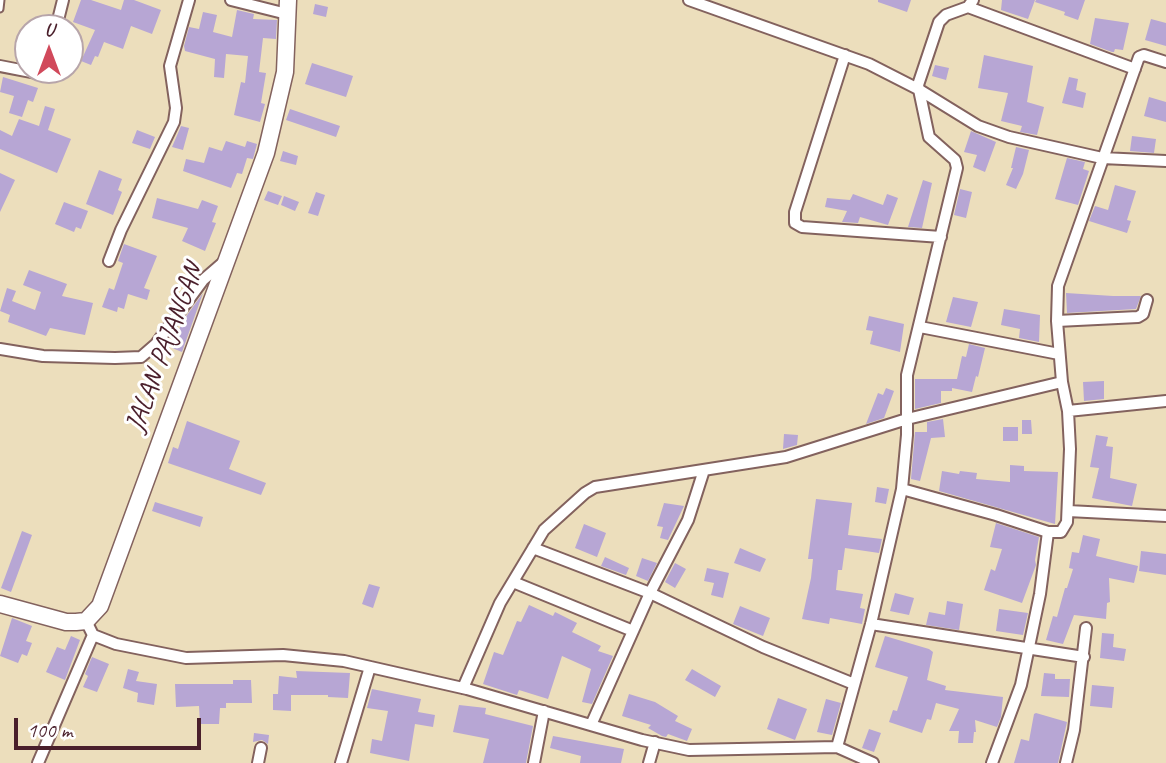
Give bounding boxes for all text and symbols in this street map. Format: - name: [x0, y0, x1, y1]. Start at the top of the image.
- north arrow: [14, 14, 84, 84]
- text: U: [44, 18, 54, 42]
- street label: JALAN PAJANGAN: [119, 259, 211, 437]
- scale bar: [18, 704, 205, 748]
- text: 100 m: [27, 717, 72, 743]

